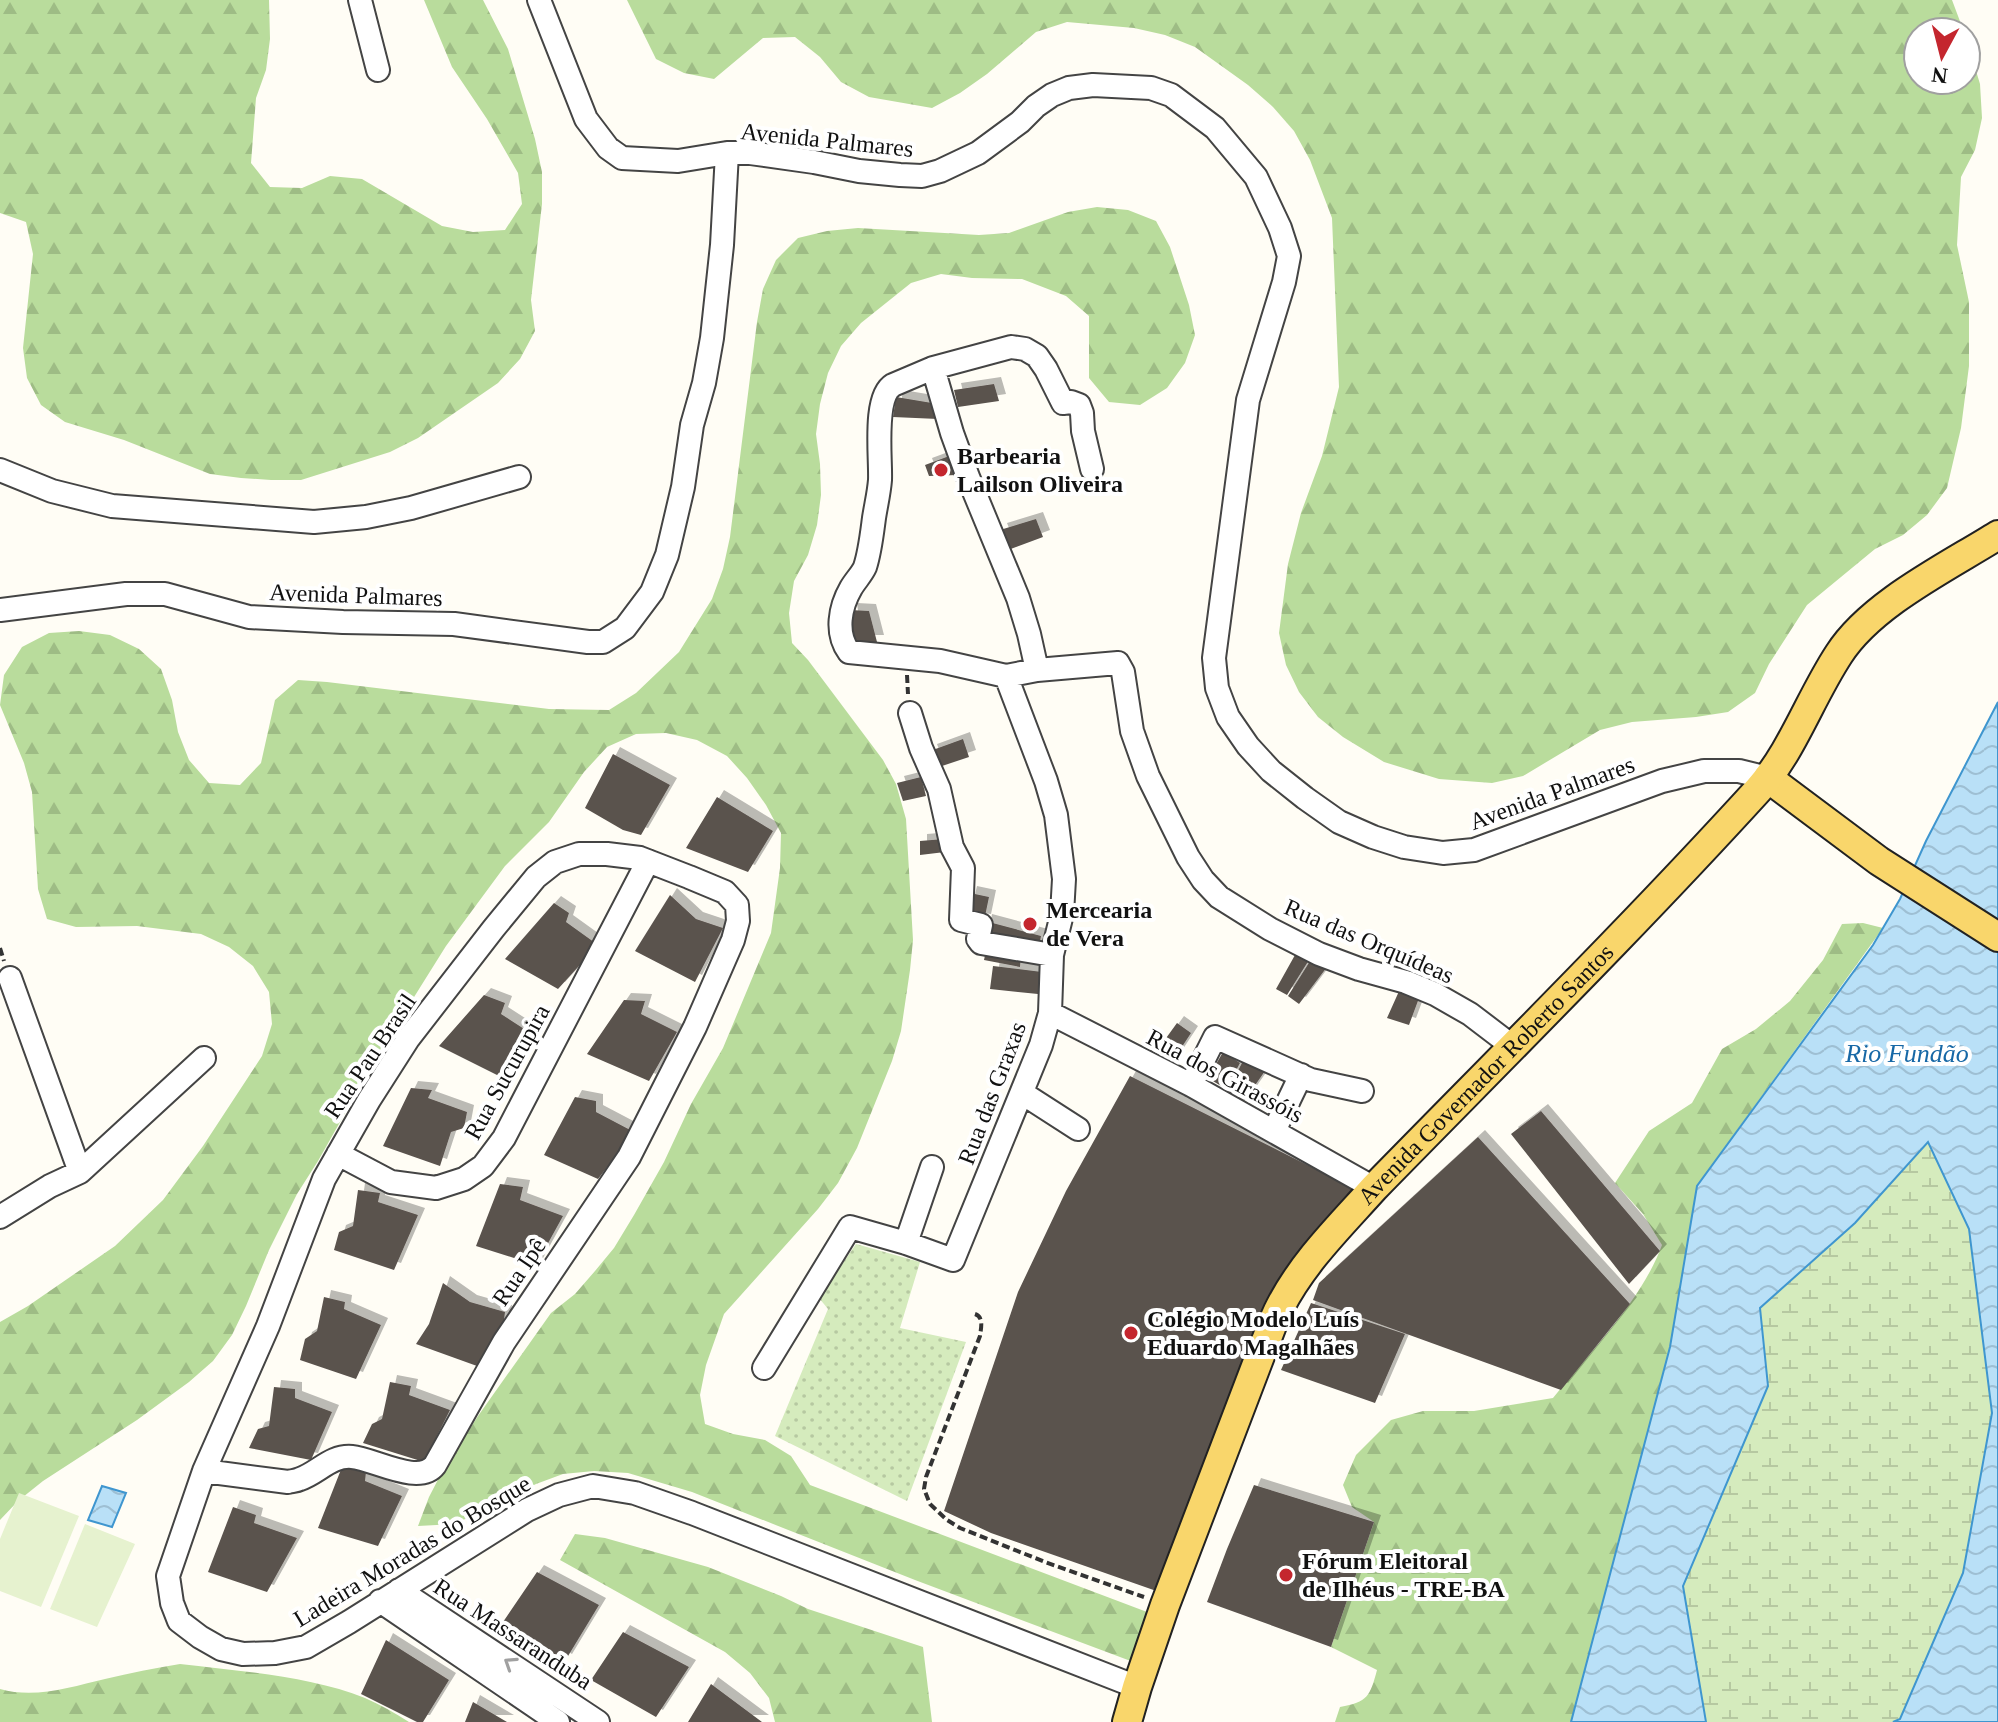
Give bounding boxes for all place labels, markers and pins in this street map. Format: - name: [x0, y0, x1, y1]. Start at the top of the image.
- place label: Barbearia Lailson Oliveira: [957, 443, 1123, 497]
- marker: Barbearia Lailson Oliveira: [932, 461, 950, 479]
- place label: Mercearia de Vera: [1046, 897, 1152, 951]
- marker: Mercearia de Vera: [1021, 915, 1039, 933]
- place label: Colégio Modelo Luís Eduardo Magalhães: [1147, 1306, 1359, 1360]
- marker: Colégio Modelo Luís Eduardo Magalhães: [1122, 1324, 1140, 1342]
- place label: Fórum Eleitoral de Ilhéus - TRE-BA: [1302, 1548, 1506, 1602]
- marker: Fórum Eleitoral de Ilhéus - TRE-BA: [1277, 1566, 1295, 1584]

